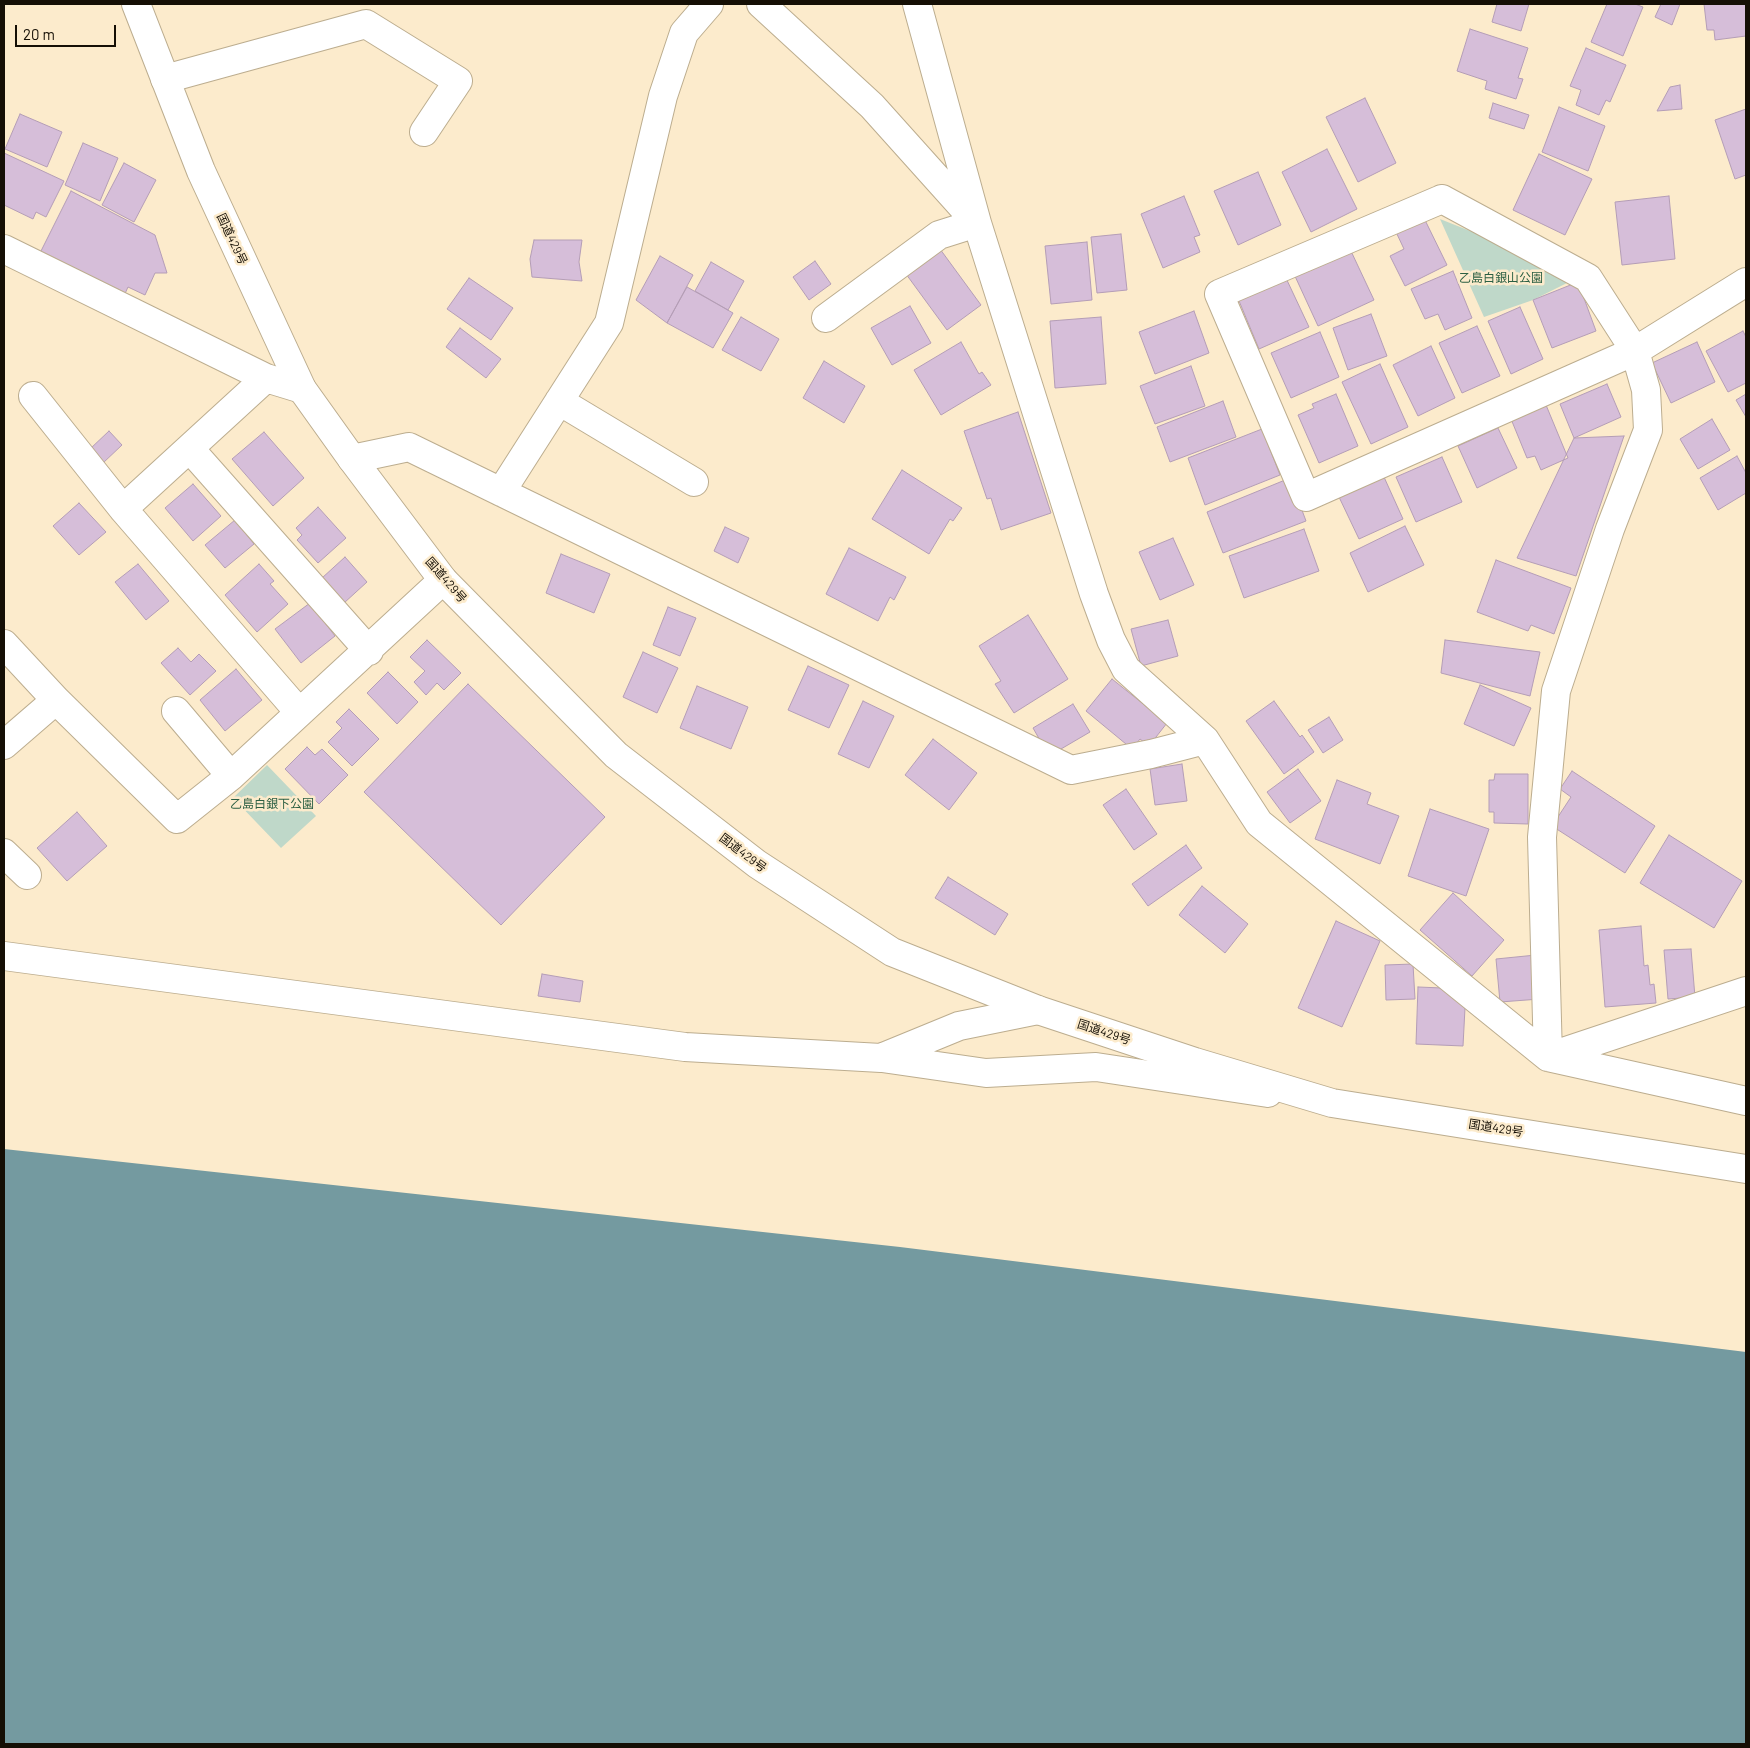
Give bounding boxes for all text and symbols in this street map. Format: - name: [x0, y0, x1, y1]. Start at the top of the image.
- scale bar: [18, 15, 119, 47]
- text: 20 m: [23, 25, 55, 43]
- street label: 国道429号: [214, 211, 250, 267]
- park label: 乙島白銀山公園: [1459, 271, 1543, 285]
- street label: 国道429号: [422, 554, 470, 606]
- park label: 乙島白銀下公園: [230, 797, 314, 811]
- street label: 国道429号: [717, 831, 769, 875]
- street label: 国道429号: [1075, 1017, 1133, 1047]
- street label: 国道429号: [1468, 1117, 1524, 1139]

